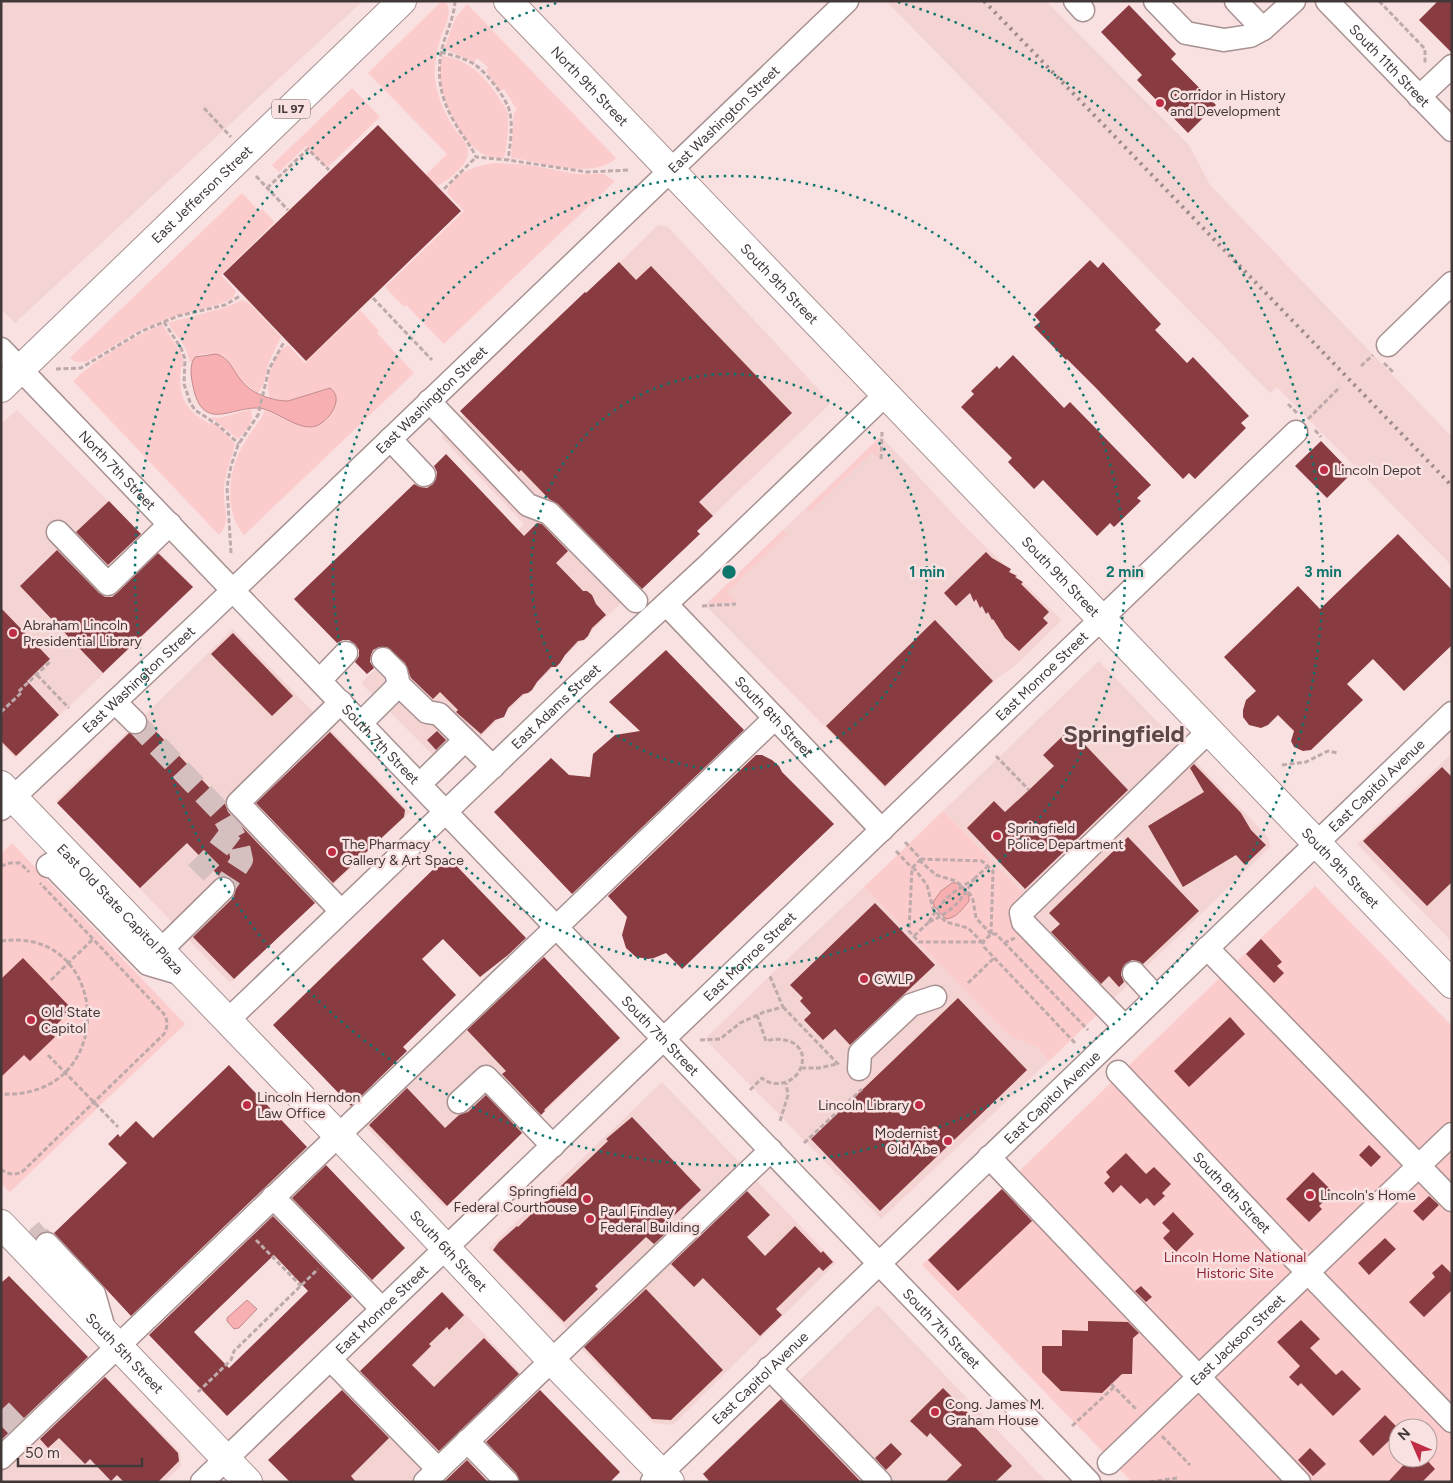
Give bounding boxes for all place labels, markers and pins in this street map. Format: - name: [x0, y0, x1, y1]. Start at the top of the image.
- place label: Corridor in History and Development: [1170, 87, 1286, 120]
- marker: Corridor in History and Development: [1154, 97, 1166, 109]
- place label: Lincoln Depot: [1334, 462, 1421, 479]
- marker: Lincoln Depot: [1318, 464, 1330, 476]
- centre of rings: [720, 563, 738, 581]
- place label: Abraham Lincoln Presidential Library: [23, 617, 142, 650]
- marker: Abraham Lincoln Presidential Library: [7, 627, 19, 639]
- place label: Springfield Police Department: [1007, 820, 1123, 853]
- marker: Springfield Police Department: [991, 830, 1003, 842]
- place label: The Pharmacy Gallery & Art Space: [342, 836, 464, 869]
- marker: The Pharmacy Gallery & Art Space: [326, 846, 338, 858]
- place label: CWLP: [874, 971, 913, 988]
- marker: CWLP: [858, 973, 870, 985]
- place label: Old State Capitol: [41, 1004, 101, 1037]
- marker: Old State Capitol: [25, 1014, 37, 1026]
- place label: Lincoln Herndon Law Office: [257, 1089, 360, 1122]
- place label: Lincoln Library: [818, 1097, 910, 1114]
- marker: Lincoln Herndon Law Office: [241, 1099, 253, 1111]
- marker: Lincoln Library: [913, 1099, 925, 1111]
- place label: Modernist Old Abe: [875, 1125, 938, 1158]
- marker: Modernist Old Abe: [942, 1135, 954, 1147]
- place label: Springfield Federal Courthouse: [454, 1183, 577, 1216]
- place label: Lincoln's Home: [1320, 1187, 1416, 1204]
- marker: Lincoln's Home: [1304, 1189, 1316, 1201]
- marker: Springfield Federal Courthouse: [581, 1193, 593, 1205]
- place label: Paul Findley Federal Building: [600, 1203, 700, 1236]
- marker: Paul Findley Federal Building: [584, 1213, 596, 1225]
- place label: Cong. James M. Graham House: [945, 1396, 1044, 1429]
- marker: Cong. James M. Graham House: [929, 1406, 941, 1418]

